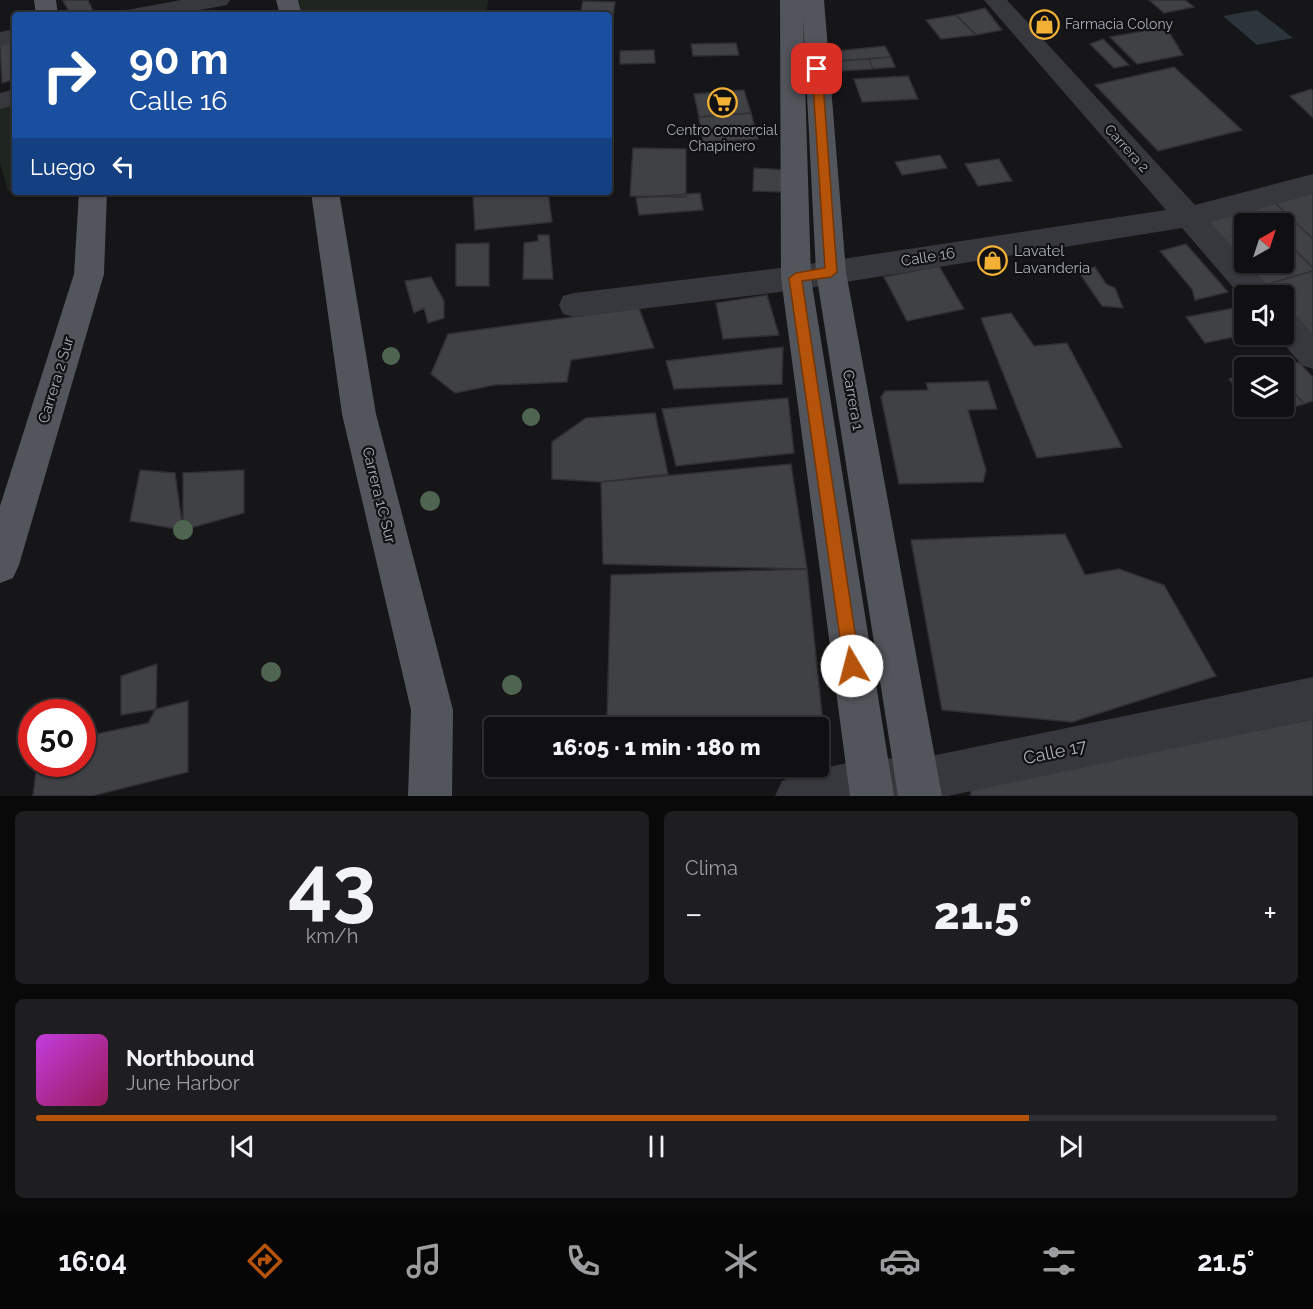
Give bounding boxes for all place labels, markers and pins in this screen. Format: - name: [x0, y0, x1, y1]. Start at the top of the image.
- shop icon: Farmacia Colony: [1028, 8, 1060, 40]
- place label: Farmacia Colony: [1065, 16, 1173, 32]
- pin: [791, 43, 842, 94]
- supermarket icon: Centro comercial Chapinero: [706, 87, 738, 119]
- place label: Centro comercial Chapinero: [666, 122, 778, 154]
- place label: Lavatel Lavanderia: [1014, 242, 1090, 277]
- shop icon: Lavatel Lavanderia: [977, 244, 1009, 276]

